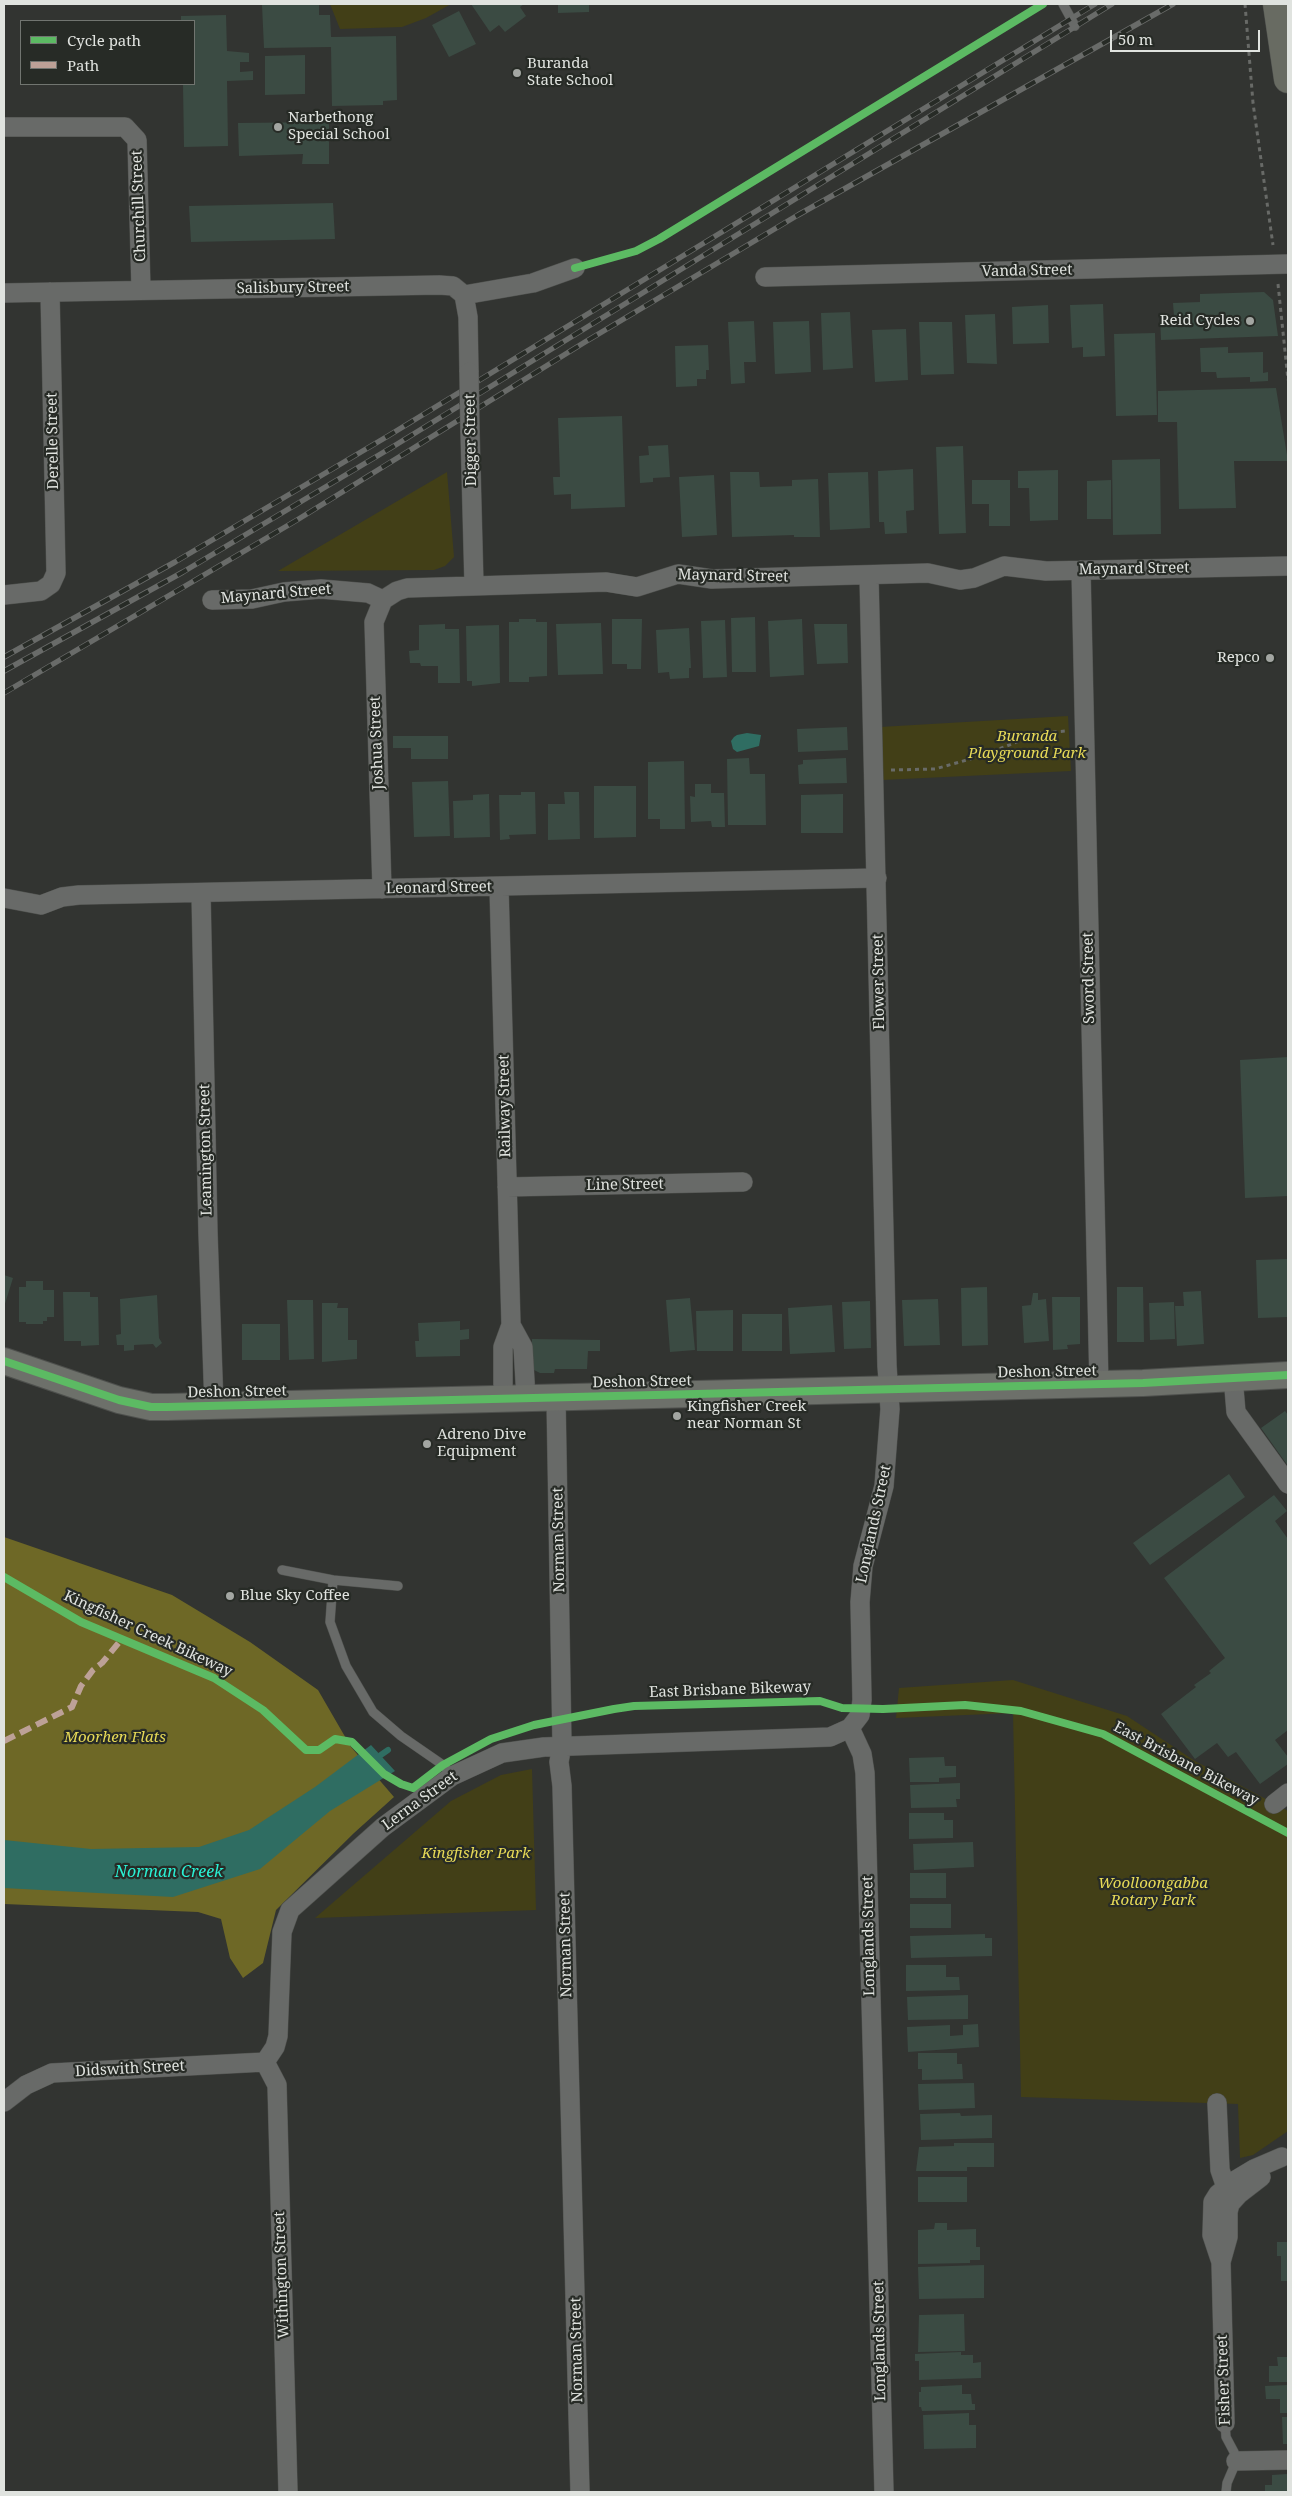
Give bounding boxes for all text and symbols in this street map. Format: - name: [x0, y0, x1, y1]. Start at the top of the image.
- legend: [20, 20, 195, 85]
- scale bar: [1112, 20, 1262, 52]
- text: 50 m: [1118, 29, 1153, 49]
- text: Cycle path: [67, 30, 141, 50]
- text: Path: [67, 55, 99, 75]
- place label: Buranda State School: [527, 55, 613, 90]
- marker: Buranda State School: [511, 67, 523, 79]
- place label: Narbethong Special School: [288, 109, 390, 144]
- marker: Narbethong Special School: [272, 121, 284, 133]
- street label: Churchill Street: [128, 150, 150, 262]
- street label: Vanda Street: [981, 261, 1073, 281]
- street label: Salisbury Street: [236, 278, 350, 298]
- place label: Reid Cycles: [1160, 312, 1240, 330]
- marker: Reid Cycles: [1244, 315, 1256, 327]
- street label: Derelle Street: [43, 392, 63, 490]
- street label: Digger Street: [461, 394, 481, 486]
- street label: Maynard Street: [1078, 559, 1190, 579]
- street label: Maynard Street: [677, 566, 789, 586]
- street label: Maynard Street: [220, 580, 332, 608]
- place label: Repco: [1217, 649, 1260, 667]
- marker: Repco: [1264, 652, 1276, 664]
- street label: Joshua Street: [366, 696, 388, 790]
- park label: Buranda Playground Park: [968, 728, 1086, 763]
- street label: Leonard Street: [386, 878, 492, 898]
- street label: Sword Street: [1079, 932, 1099, 1024]
- street label: Flower Street: [869, 934, 889, 1030]
- street label: Railway Street: [495, 1054, 515, 1158]
- street label: Leamington Street: [196, 1084, 216, 1216]
- street label: Line Street: [586, 1175, 664, 1195]
- street label: Deshon Street: [997, 1362, 1097, 1382]
- street label: Deshon Street: [592, 1372, 692, 1392]
- street label: Deshon Street: [187, 1382, 287, 1402]
- place label: Kingfisher Creek near Norman St: [687, 1398, 806, 1433]
- marker: Kingfisher Creek near Norman St: [671, 1410, 683, 1422]
- place label: Adreno Dive Equipment: [437, 1426, 526, 1461]
- marker: Adreno Dive Equipment: [421, 1438, 433, 1450]
- street label: Longlands Street: [853, 1463, 895, 1585]
- street label: Norman Street: [549, 1487, 569, 1593]
- street label: Kingfisher Creek Bikeway: [61, 1587, 235, 1681]
- place label: Blue Sky Coffee: [240, 1587, 350, 1605]
- marker: Blue Sky Coffee: [224, 1590, 236, 1602]
- street label: East Brisbane Bikeway: [649, 1678, 811, 1702]
- street label: East Brisbane Bikeway: [1110, 1718, 1262, 1810]
- park label: Moorhen Flats: [64, 1729, 166, 1747]
- street label: Lerna Street: [379, 1768, 461, 1834]
- park label: Kingfisher Park: [421, 1845, 531, 1863]
- water label: Norman Creek: [115, 1862, 223, 1882]
- park label: Woolloongabba Rotary Park: [1098, 1875, 1208, 1910]
- street label: Longlands Street: [859, 1876, 879, 1996]
- street label: Norman Street: [556, 1892, 576, 1998]
- street label: Didswith Street: [75, 2057, 185, 2081]
- street label: Withington Street: [271, 2211, 293, 2339]
- street label: Longlands Street: [870, 2281, 890, 2401]
- street label: Norman Street: [567, 2297, 587, 2403]
- street label: Fisher Street: [1213, 2334, 1235, 2426]

